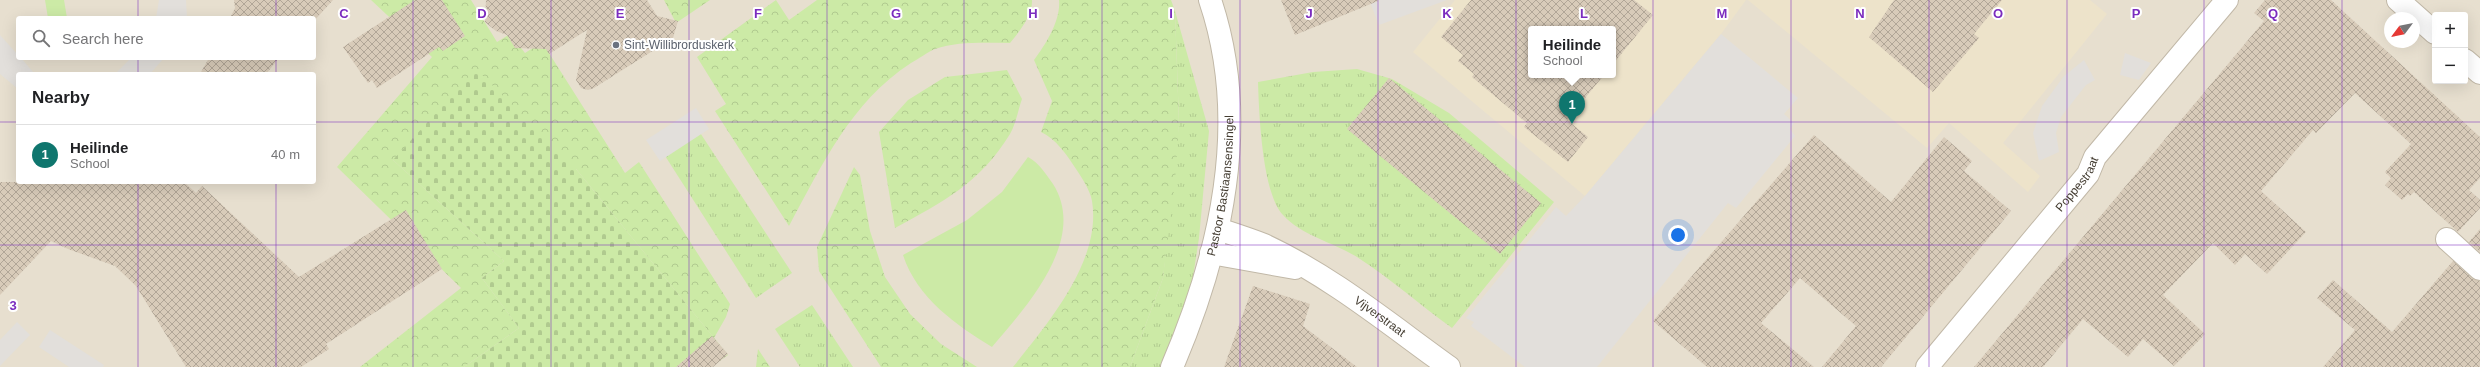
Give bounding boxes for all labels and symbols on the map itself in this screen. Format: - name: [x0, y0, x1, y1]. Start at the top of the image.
- text: C: [339, 6, 349, 21]
- text: D: [477, 6, 487, 21]
- text: E: [616, 6, 625, 21]
- text: F: [754, 6, 762, 21]
- text: G: [891, 6, 901, 21]
- text: H: [1028, 6, 1038, 21]
- text: I: [1169, 6, 1173, 21]
- text: J: [1305, 6, 1313, 21]
- text: K: [1442, 6, 1452, 21]
- text: L: [1580, 6, 1588, 21]
- text: M: [1717, 6, 1727, 21]
- text: N: [1855, 6, 1865, 21]
- text: O: [1993, 6, 2003, 21]
- text: P: [2132, 6, 2141, 21]
- text: Q: [2268, 6, 2278, 21]
- north arrow: [2384, 12, 2420, 48]
- place label: Sint-Willibrorduskerk: [624, 38, 735, 52]
- marker: Sint-Willibrorduskerk: [611, 40, 621, 50]
- pin: 1: [1559, 91, 1585, 124]
- street label: Pastoor Bastiaansensingel: [1204, 115, 1236, 258]
- street label: Poppestraat: [2053, 154, 2102, 214]
- your location: [1668, 225, 1688, 245]
- street label: Vijverstraat: [1351, 293, 1409, 340]
- text: 3: [9, 298, 17, 313]

